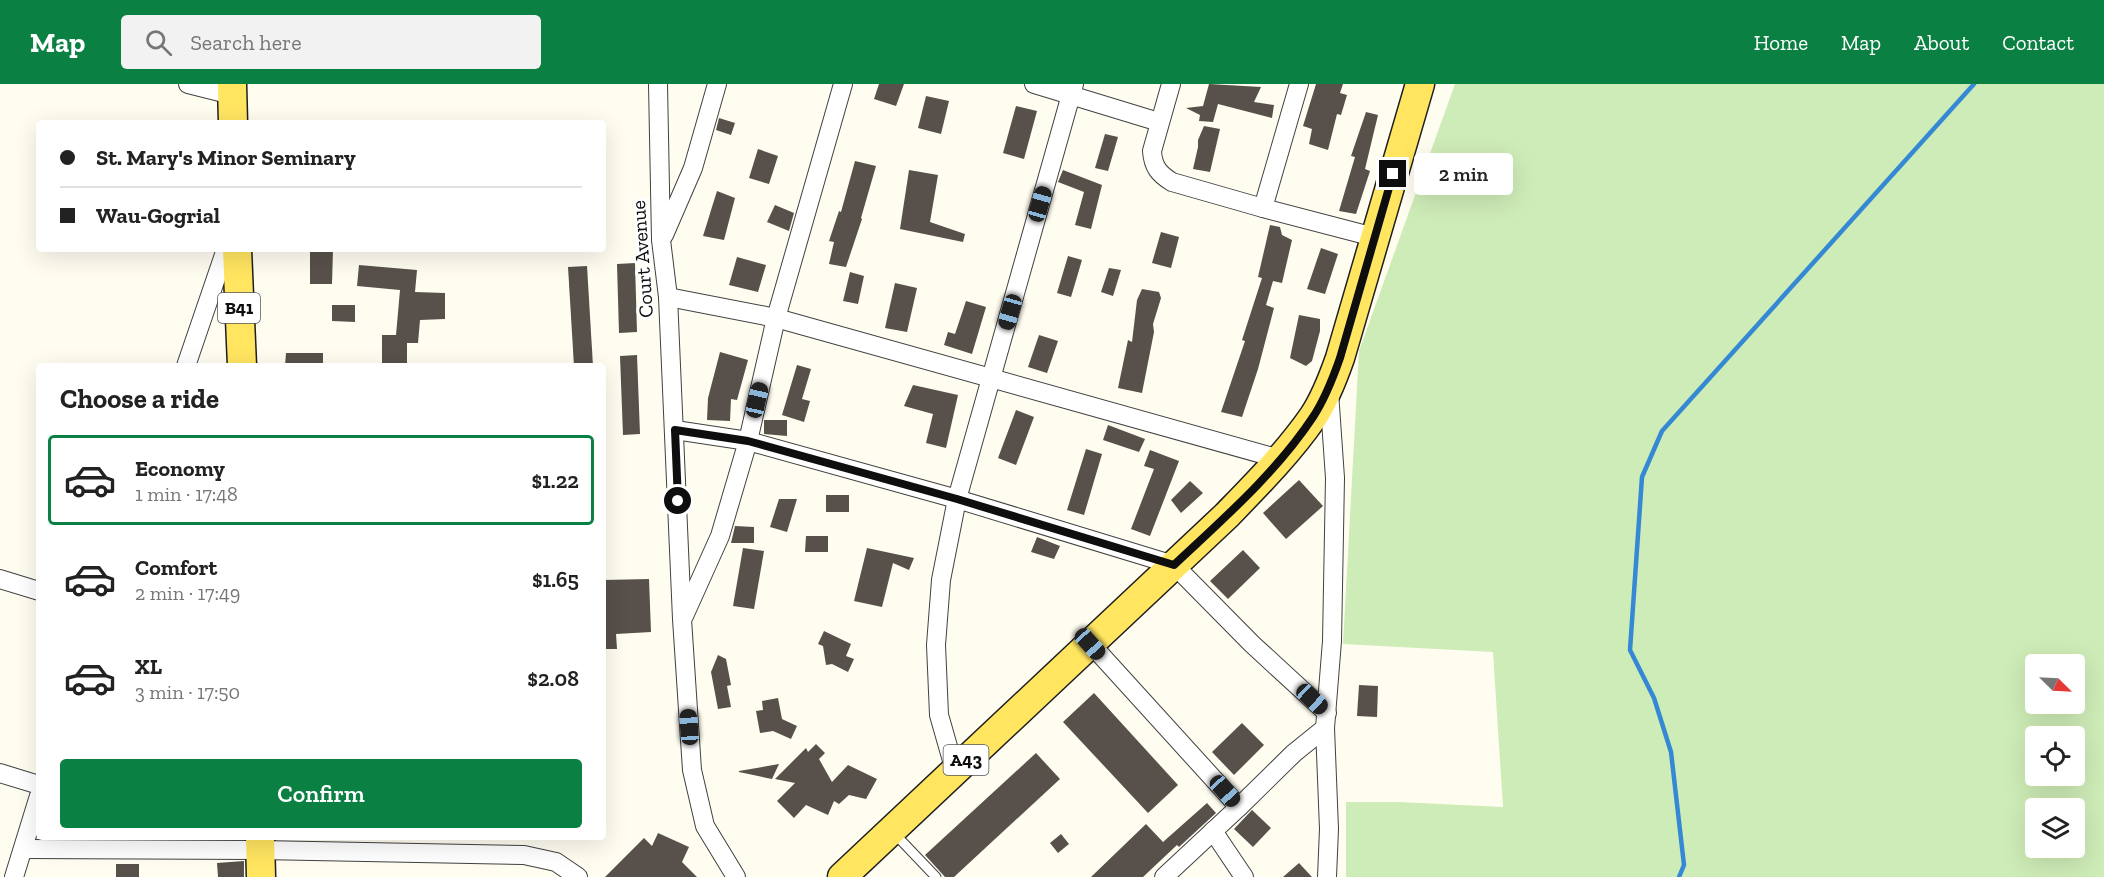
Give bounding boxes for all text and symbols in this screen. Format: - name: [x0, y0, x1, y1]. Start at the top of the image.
- search box: [121, 15, 541, 69]
- text: Map: [30, 26, 85, 59]
- icon: search: [142, 26, 175, 59]
- text: Search here: [190, 29, 302, 56]
- text: Home: [1754, 30, 1808, 55]
- text: Map: [1841, 30, 1881, 55]
- text: About: [1914, 30, 1969, 55]
- text: Contact: [2002, 30, 2074, 55]
- text: St. Mary's Minor Seminary: [96, 144, 356, 171]
- callout: 2 min: [1414, 153, 1513, 195]
- route end: [1379, 160, 1406, 187]
- text: 2 min: [1439, 162, 1488, 186]
- car: [1026, 184, 1054, 224]
- street label: Court Avenue: [626, 200, 658, 318]
- text: Wau-Gogrial: [96, 202, 220, 229]
- car: [996, 292, 1024, 332]
- road number: B41: [218, 293, 260, 323]
- car: [744, 380, 770, 420]
- text: Choose a ride: [60, 383, 219, 415]
- icon: car: [63, 453, 117, 507]
- text: Economy: [135, 455, 225, 482]
- text: $1.22: [531, 467, 579, 494]
- text: 1 min · 17:48: [135, 482, 238, 506]
- route start: [664, 487, 691, 514]
- icon: car: [63, 552, 117, 606]
- text: Comfort: [135, 554, 217, 581]
- text: $1.65: [532, 566, 579, 593]
- text: 2 min · 17:49: [135, 581, 240, 605]
- car: [1071, 625, 1109, 663]
- icon: car: [63, 651, 117, 705]
- text: XL: [135, 653, 162, 680]
- north arrow: [2025, 654, 2085, 714]
- map controls: [2025, 654, 2085, 858]
- text: $2.08: [527, 665, 579, 692]
- text: 3 min · 17:50: [135, 680, 240, 704]
- car: [1293, 680, 1331, 718]
- car: [679, 708, 699, 746]
- button: locate: [2025, 726, 2085, 786]
- road number: A43: [944, 745, 988, 775]
- button: Confirm: [60, 759, 582, 828]
- car: [1206, 772, 1244, 810]
- button: layers: [2025, 798, 2085, 858]

